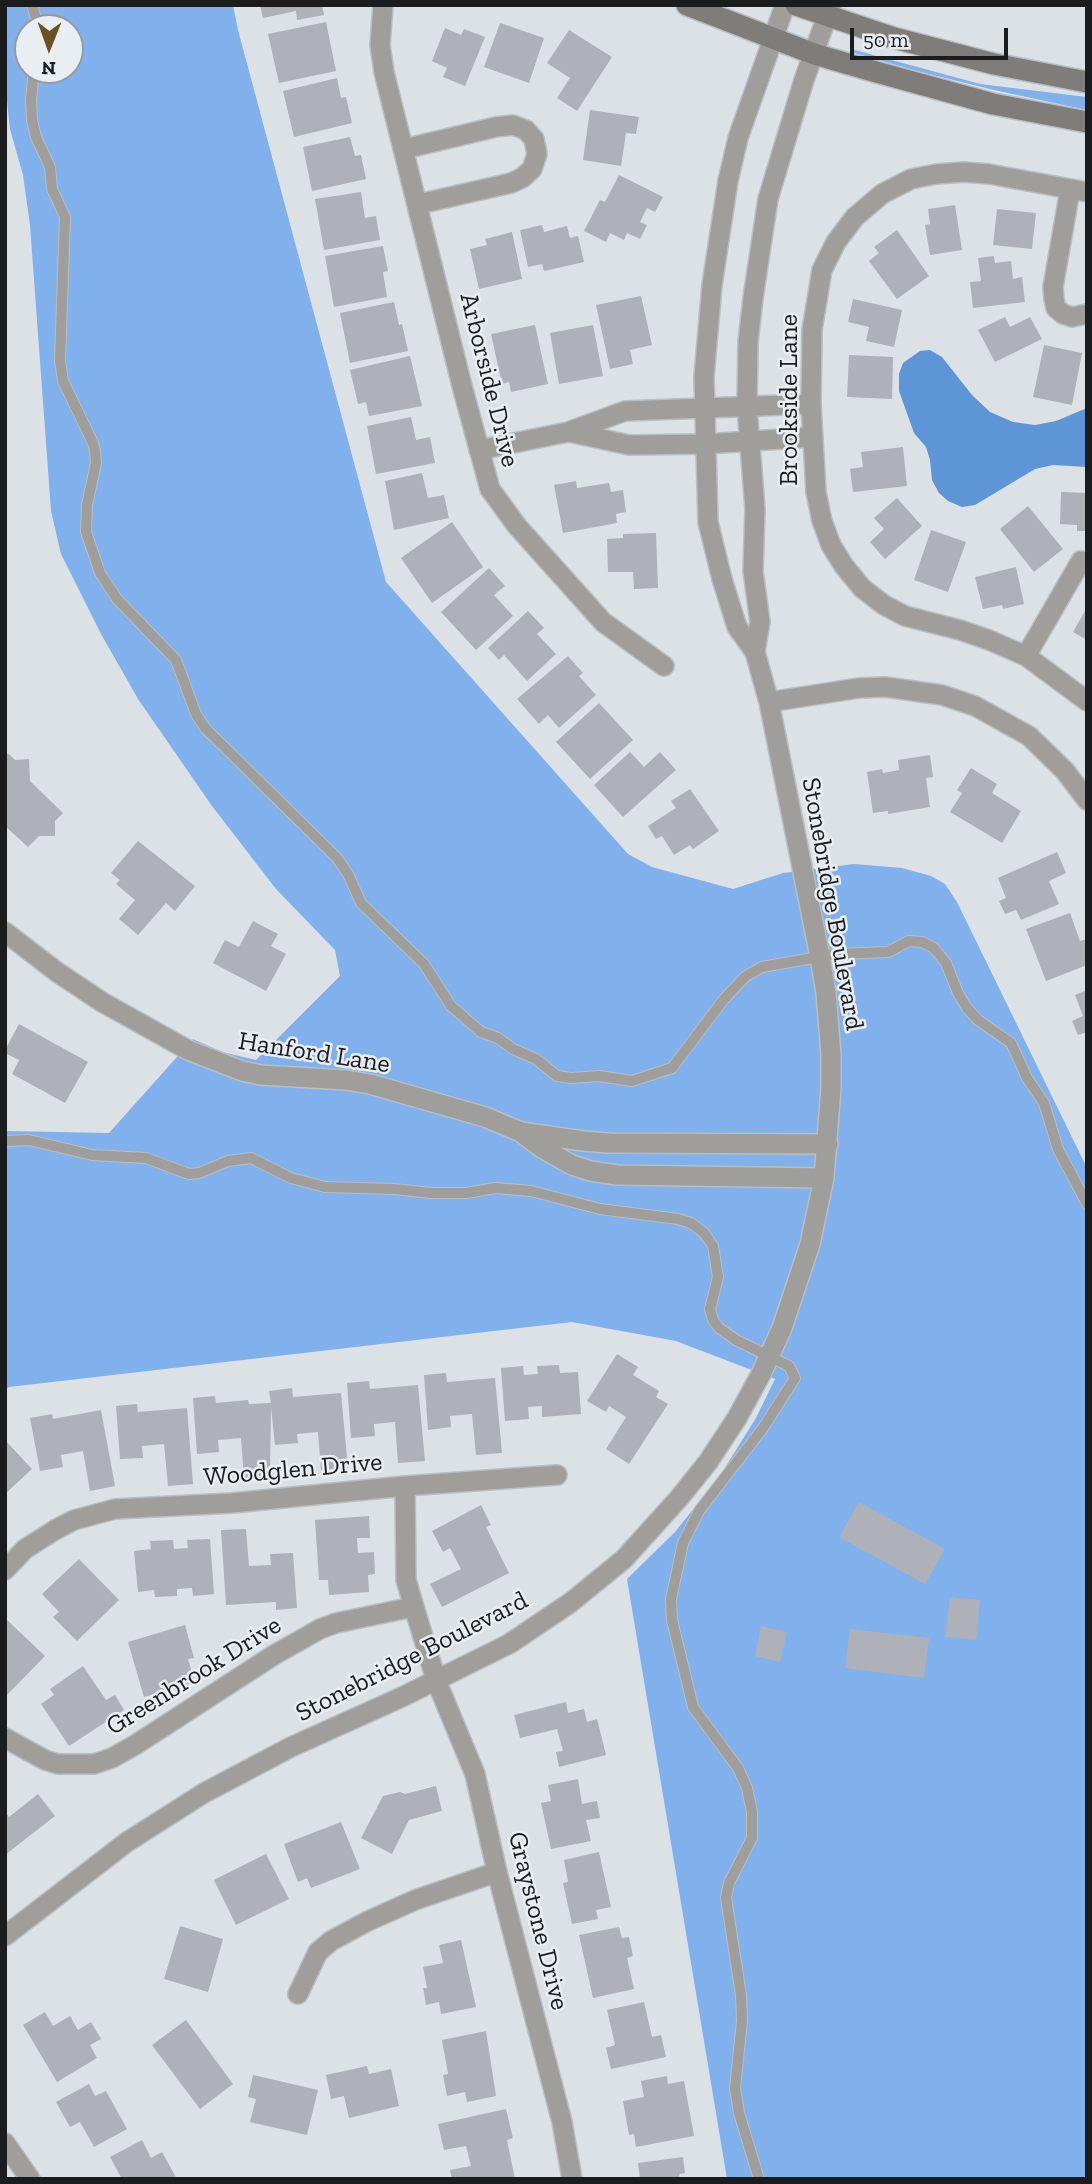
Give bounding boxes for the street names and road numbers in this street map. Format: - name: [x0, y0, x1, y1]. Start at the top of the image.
- street label: Arborside Drive: [452, 290, 526, 470]
- street label: Brookside Lane: [774, 314, 806, 486]
- street label: Stonebridge Boulevard: [794, 775, 870, 1033]
- street label: Hanford Lane: [236, 1026, 392, 1080]
- street label: Woodglen Drive: [202, 1447, 384, 1493]
- street label: Stonebridge Boulevard: [291, 1585, 533, 1729]
- street label: Greenbrook Drive: [101, 1610, 287, 1742]
- street label: Graystone Drive: [501, 1829, 575, 2013]

